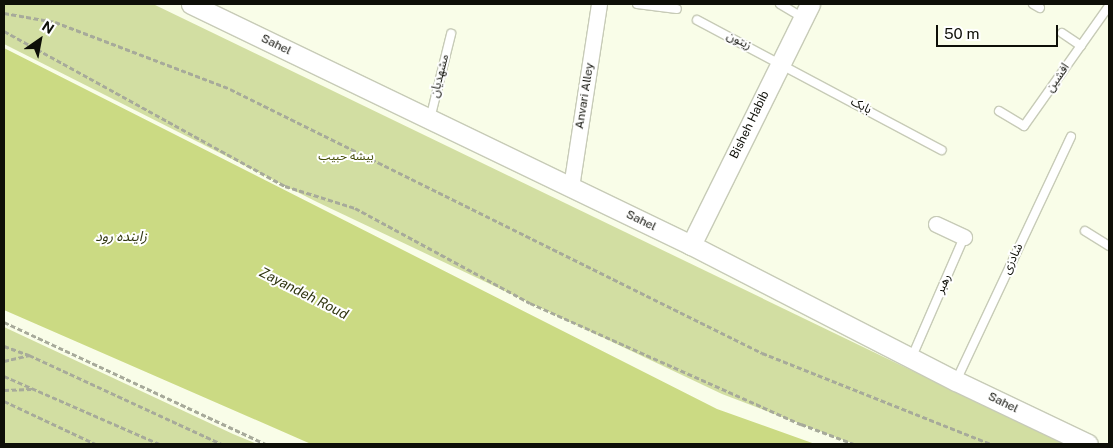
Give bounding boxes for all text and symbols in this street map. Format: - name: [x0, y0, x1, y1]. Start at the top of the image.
- north arrow: [15, 15, 65, 65]
- scale bar: [938, 15, 1060, 47]
- text: N: [39, 18, 57, 37]
- text: 50 m: [944, 25, 979, 42]
- street label: زیتون: [724, 29, 754, 53]
- street label: Sahel: [258, 32, 294, 58]
- street label: مشهدیان: [428, 53, 452, 99]
- street label: افشین: [1043, 61, 1073, 95]
- street label: Anvari Alley: [573, 62, 597, 130]
- street label: Bisheh Habib: [727, 89, 773, 161]
- street label: بابک: [848, 95, 874, 117]
- park label: بیشه حبیب: [318, 150, 374, 164]
- street label: Sahel: [623, 208, 659, 234]
- water label: زاینده رود: [95, 228, 147, 244]
- street label: شادزی: [1000, 241, 1026, 277]
- water label: Zayandeh Roud: [257, 263, 351, 323]
- street label: رهبر: [933, 272, 955, 296]
- street label: Sahel: [985, 390, 1021, 416]

